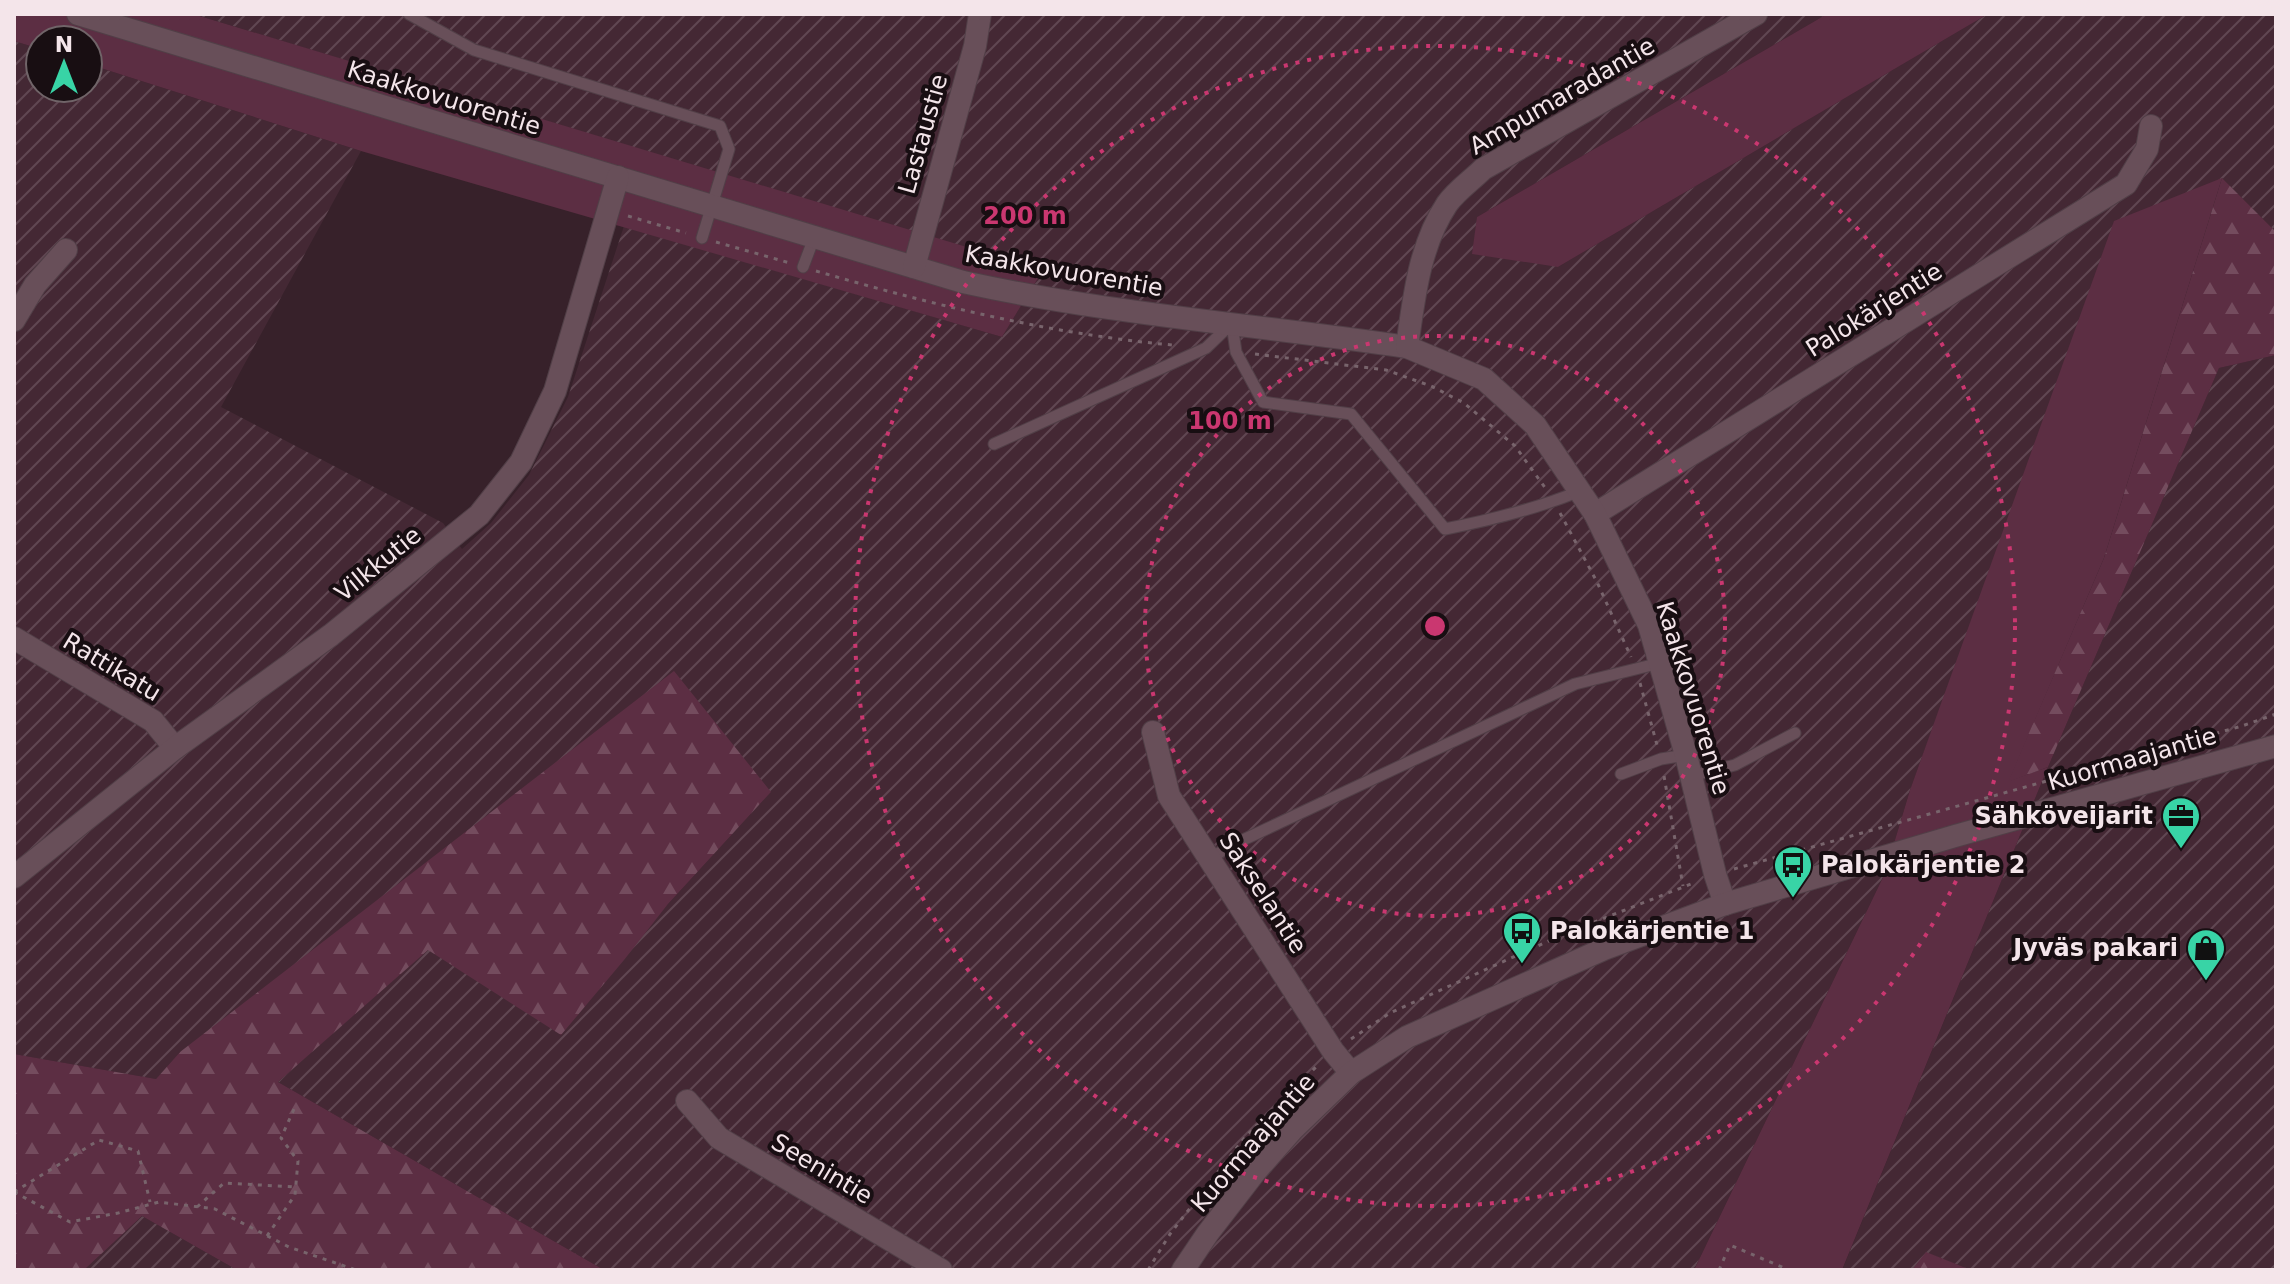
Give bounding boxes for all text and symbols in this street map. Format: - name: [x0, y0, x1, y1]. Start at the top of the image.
- north arrow: [24, 24, 104, 104]
- text: N: [55, 32, 73, 57]
- street label: Ampumaradantie: [1465, 32, 1659, 160]
- street label: Kaakkovuorentie: [344, 55, 544, 141]
- street label: Lastaustie: [893, 71, 953, 197]
- text: 200 m: [983, 202, 1067, 230]
- street label: Kaakkovuorentie: [963, 240, 1165, 302]
- street label: Palokärjentie: [1801, 257, 1947, 363]
- text: 100 m: [1188, 407, 1272, 435]
- street label: Vilkkutie: [329, 521, 427, 607]
- street label: Kaakkovuorentie: [1650, 598, 1736, 798]
- centre of rings: [1421, 612, 1449, 640]
- street label: Rattikatu: [58, 627, 166, 707]
- street label: Kuormaajantie: [2044, 722, 2220, 796]
- office icon: Sähköveijarit: [2160, 795, 2202, 850]
- place label: Sähköveijarit: [1975, 802, 2153, 830]
- street label: Sakselantie: [1214, 827, 1312, 959]
- bus stop icon: Palokärjentie 2: [1772, 844, 1814, 899]
- place label: Palokärjentie 2: [1821, 851, 2025, 879]
- bus stop icon: Palokärjentie 1: [1501, 910, 1543, 965]
- place label: Palokärjentie 1: [1550, 917, 1754, 945]
- shop icon: Jyväs pakari: [2185, 927, 2227, 982]
- place label: Jyväs pakari: [2011, 934, 2178, 962]
- street label: Kuormaajantie: [1185, 1068, 1321, 1218]
- street label: Seenintie: [766, 1128, 878, 1210]

